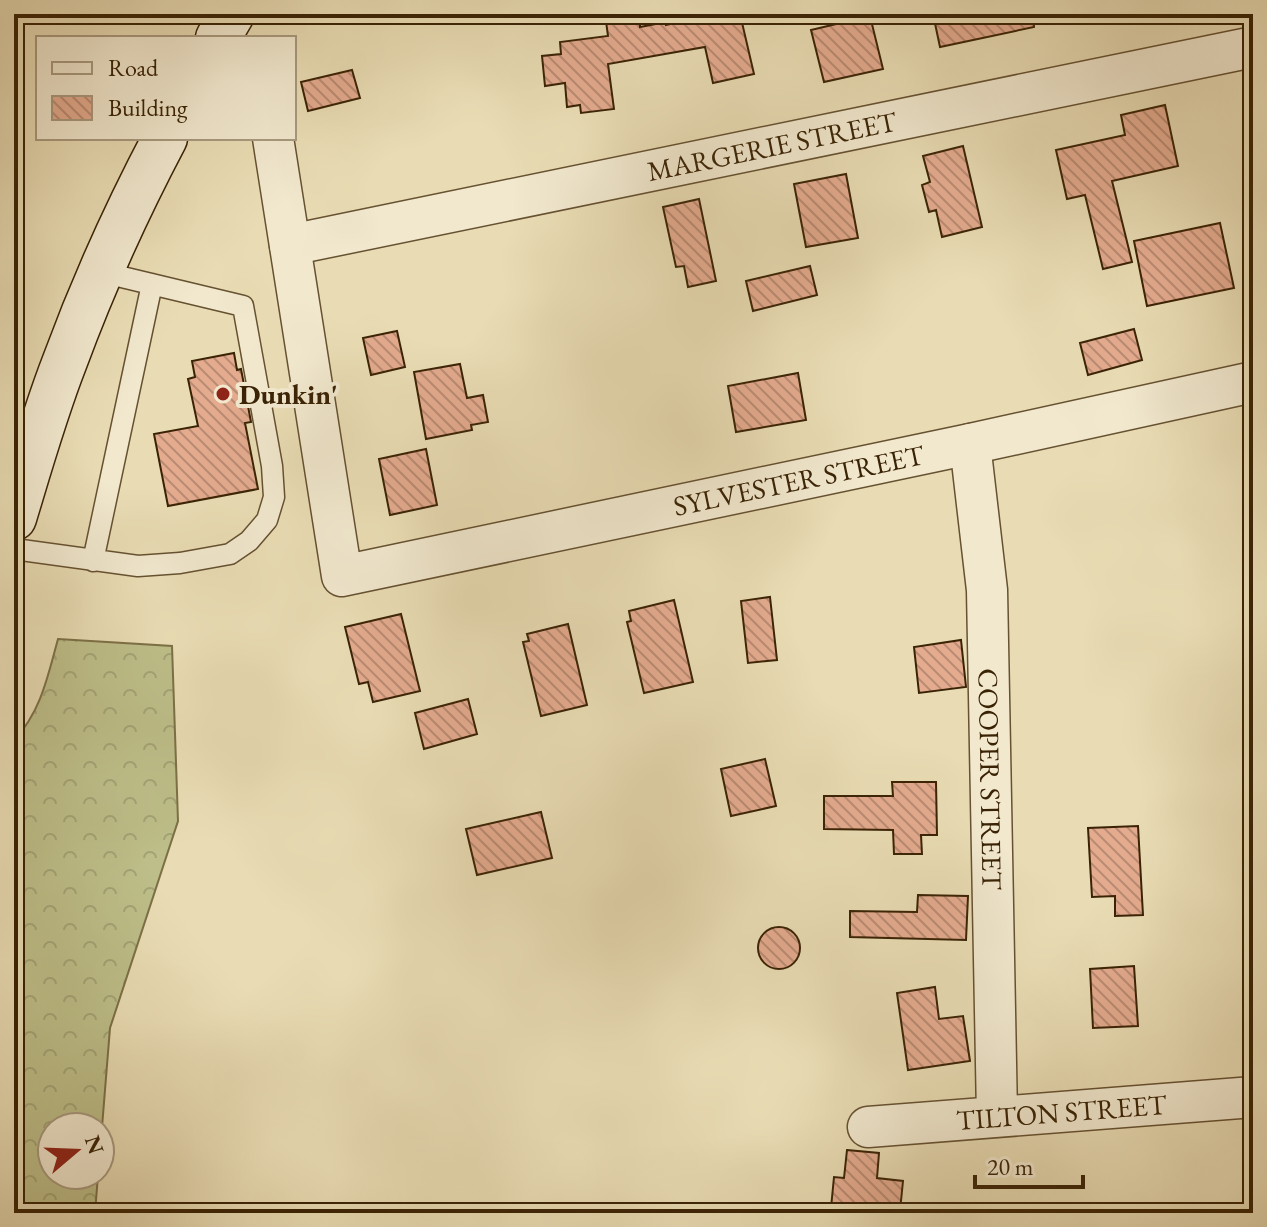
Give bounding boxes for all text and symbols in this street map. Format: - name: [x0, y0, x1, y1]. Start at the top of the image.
- legend: [36, 36, 296, 140]
- text: Road: [108, 52, 159, 83]
- text: Building: [108, 92, 188, 123]
- street label: MARGERIE STREET: [644, 103, 900, 189]
- place label: Dunkin': [239, 376, 338, 412]
- marker: Dunkin': [214, 385, 232, 403]
- street label: SYLVESTER STREET: [670, 436, 928, 524]
- street label: COOPER STREET: [970, 668, 1011, 890]
- street label: TILTON STREET: [955, 1086, 1168, 1138]
- north arrow: [36, 1111, 116, 1191]
- text: N: [78, 1132, 111, 1158]
- scale bar: [975, 1139, 1083, 1189]
- text: 20 m: [987, 1151, 1034, 1182]

